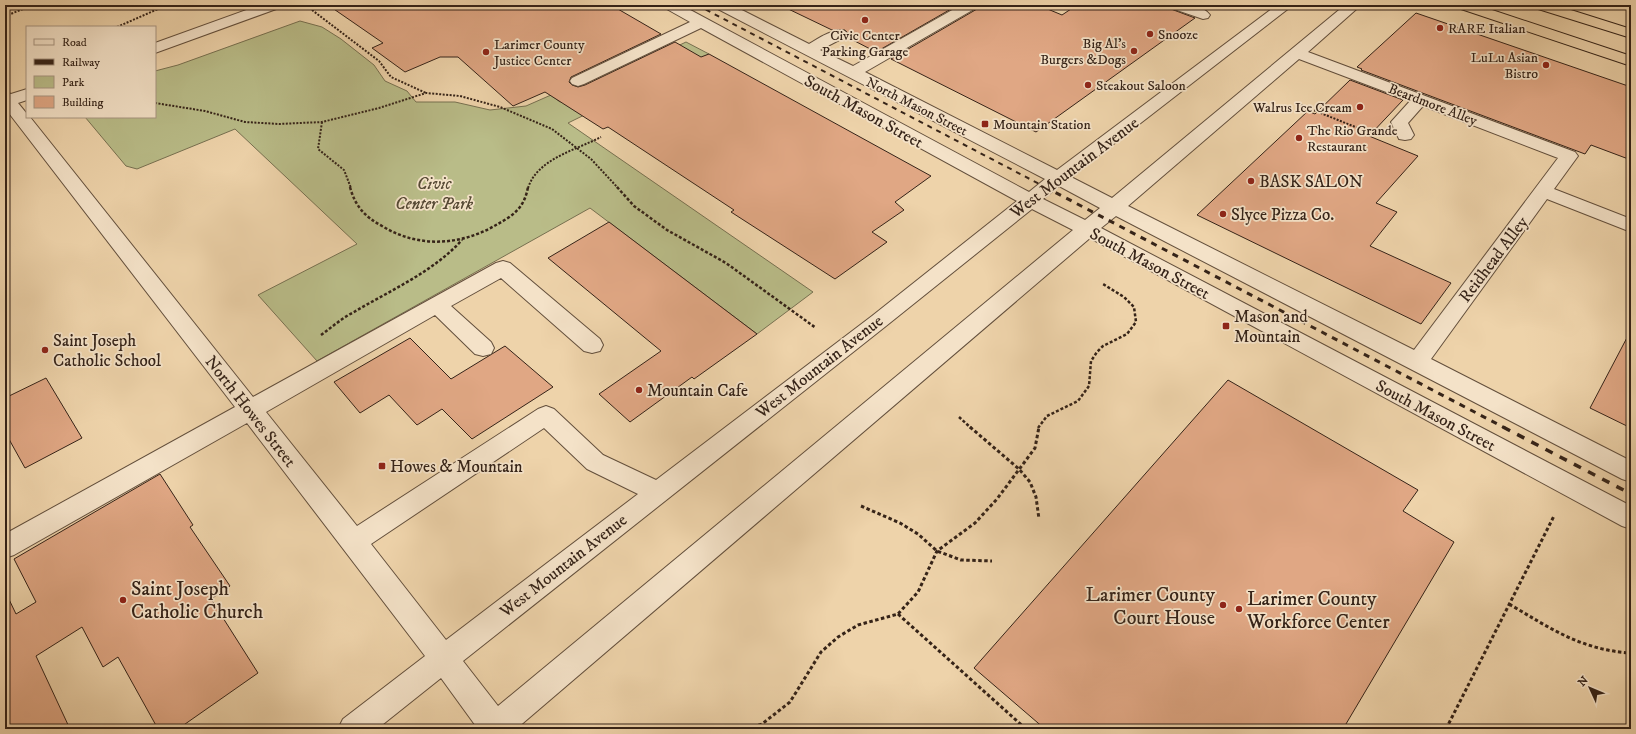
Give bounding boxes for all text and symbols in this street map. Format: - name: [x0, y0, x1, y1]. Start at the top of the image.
- marker: Civic Center Parking Garage: [860, 15, 870, 25]
- place label: RARE Italian: [1448, 20, 1526, 38]
- marker: RARE Italian: [1435, 23, 1445, 33]
- legend: [26, 26, 156, 118]
- place label: Snooze: [1158, 26, 1198, 44]
- place label: Civic Center Parking Garage: [822, 27, 908, 61]
- marker: Snooze: [1145, 29, 1155, 39]
- text: Road: [62, 35, 87, 50]
- place label: Big Al’s Burgers &Dogs: [1040, 35, 1126, 69]
- place label: Larimer County Justice Center: [492, 36, 585, 70]
- marker: Big Al’s Burgers &Dogs: [1129, 46, 1139, 56]
- marker: Larimer County Justice Center: [481, 47, 491, 57]
- place label: LuLu Asian Bistro: [1471, 49, 1539, 83]
- text: Railway: [62, 55, 100, 70]
- marker: LuLu Asian Bistro: [1541, 60, 1551, 70]
- street label: South Mason Street: [800, 70, 927, 154]
- street label: North Mason Street: [863, 74, 971, 140]
- text: Park: [62, 75, 84, 90]
- place label: Steakout Saloon: [1096, 77, 1186, 95]
- marker: Steakout Saloon: [1083, 80, 1093, 90]
- street label: Beardmore Alley: [1386, 80, 1480, 130]
- text: Building: [62, 95, 103, 110]
- place label: Walrus Ice Cream: [1252, 99, 1352, 117]
- marker: Walrus Ice Cream: [1355, 102, 1365, 112]
- street label: West Mountain Avenue: [1005, 112, 1143, 224]
- place label: Mountain Station: [993, 116, 1091, 134]
- marker: Mountain Station: [980, 119, 990, 129]
- place label: The Rio Grande Restaurant: [1307, 122, 1398, 156]
- marker: The Rio Grande Restaurant: [1294, 133, 1304, 143]
- place label: BASK SALON: [1259, 171, 1363, 193]
- park label: Civic Center Park: [395, 173, 474, 215]
- marker: BASK SALON: [1246, 176, 1256, 186]
- place label: Slyce Pizza Co.: [1231, 204, 1334, 226]
- marker: Slyce Pizza Co.: [1218, 209, 1228, 219]
- street label: Reidhead Alley: [1454, 211, 1534, 307]
- street label: South Mason Street: [1086, 223, 1214, 305]
- place label: Mason and Mountain: [1234, 306, 1308, 348]
- street label: West Mountain Avenue: [751, 310, 888, 424]
- marker: Mason and Mountain: [1221, 321, 1231, 331]
- place label: Saint Joseph Catholic School: [53, 330, 161, 372]
- marker: Saint Joseph Catholic School: [40, 345, 50, 355]
- street label: North Howes Street: [200, 351, 301, 472]
- street label: South Mason Street: [1372, 375, 1500, 457]
- place label: Mountain Cafe: [647, 380, 748, 402]
- marker: Mountain Cafe: [634, 385, 644, 395]
- place label: Howes & Mountain: [390, 456, 523, 478]
- marker: Howes & Mountain: [377, 461, 387, 471]
- street label: West Mountain Avenue: [495, 509, 632, 623]
- place label: Saint Joseph Catholic Church: [131, 577, 264, 625]
- place label: Larimer County Court House: [1086, 583, 1216, 631]
- place label: Larimer County Workforce Center: [1246, 587, 1390, 635]
- marker: Saint Joseph Catholic Church: [118, 595, 128, 605]
- marker: Larimer County Court House: [1218, 600, 1228, 610]
- marker: Larimer County Workforce Center: [1234, 604, 1244, 614]
- north arrow: [1570, 668, 1610, 708]
- text: N: [1575, 674, 1592, 690]

